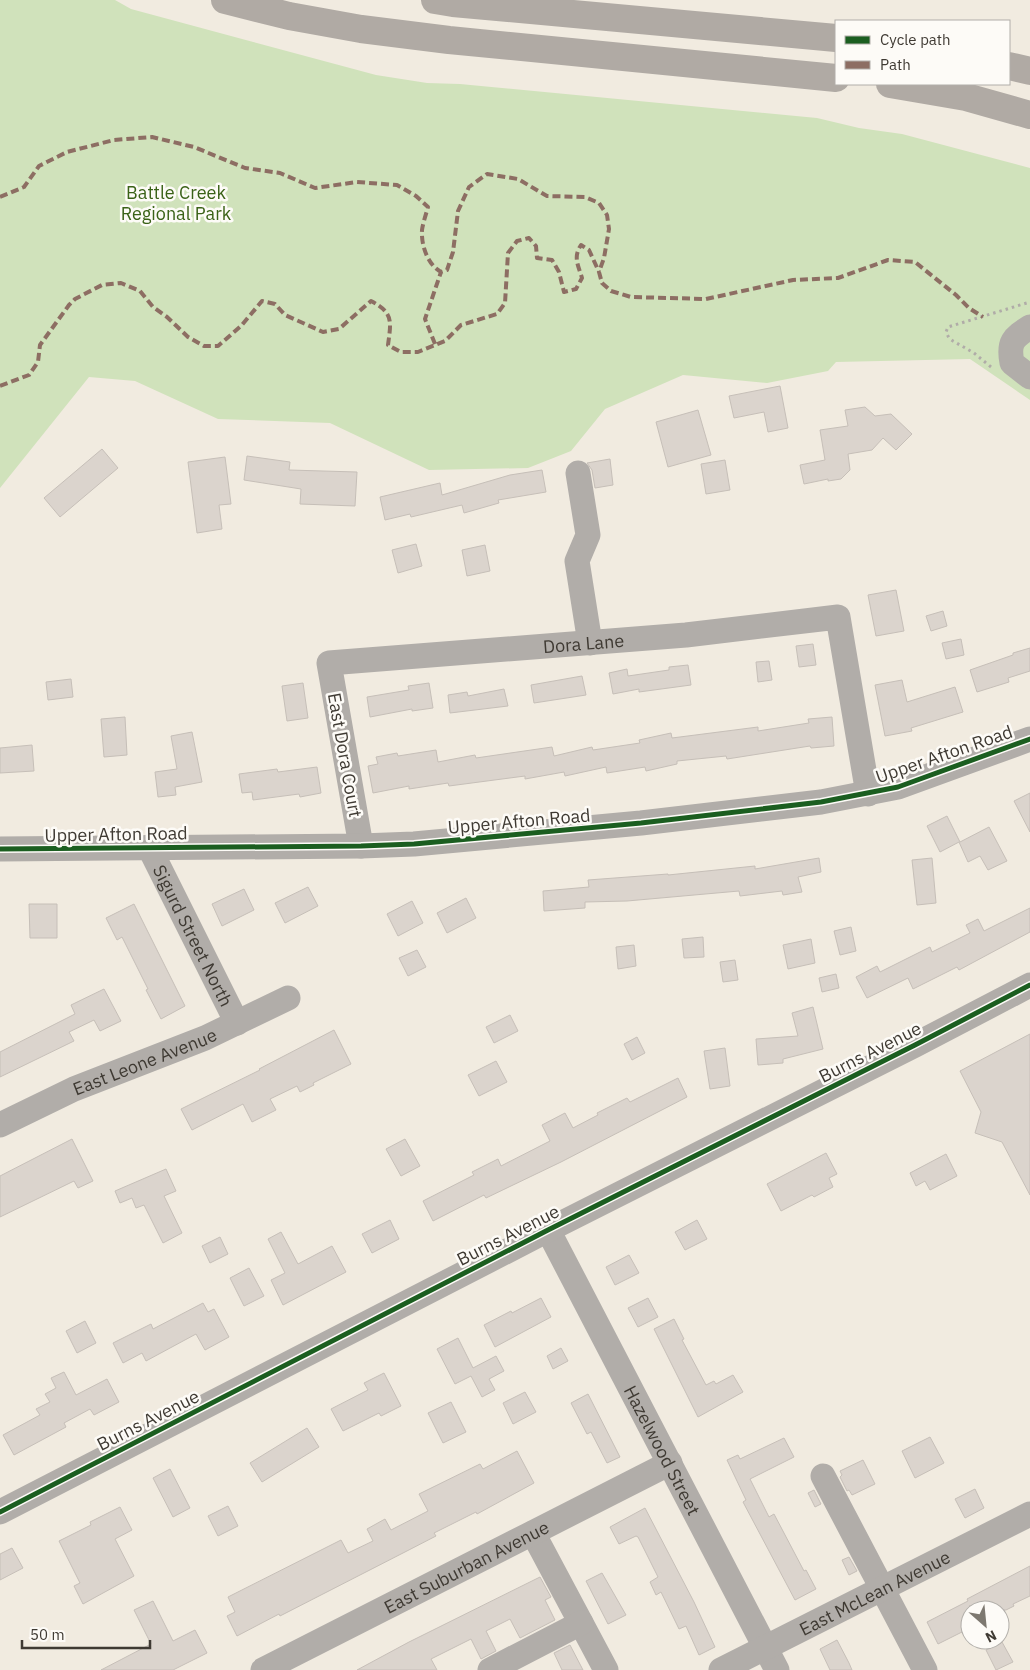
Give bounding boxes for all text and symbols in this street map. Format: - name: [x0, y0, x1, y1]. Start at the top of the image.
- legend: [835, 20, 1010, 85]
- text: Cycle path: [880, 30, 951, 49]
- text: Path: [880, 55, 911, 74]
- park label: Battle Creek Regional Park: [121, 181, 232, 225]
- street label: Dora Lane: [542, 628, 625, 658]
- street label: East Dora Court: [323, 691, 367, 819]
- street label: Upper Afton Road: [872, 720, 1016, 788]
- street label: Upper Afton Road: [447, 803, 591, 839]
- street label: Upper Afton Road: [44, 821, 188, 847]
- street label: Sigurd Street North: [148, 861, 238, 1010]
- street label: Burns Avenue: [815, 1016, 925, 1088]
- street label: East Leone Avenue: [69, 1023, 220, 1100]
- street label: Burns Avenue: [453, 1199, 563, 1271]
- street label: Hazelwood Street: [619, 1381, 706, 1519]
- street label: Burns Avenue: [93, 1384, 203, 1456]
- street label: East Suburban Avenue: [380, 1515, 553, 1618]
- street label: East McLean Avenue: [795, 1545, 954, 1640]
- north arrow: [960, 1600, 1010, 1650]
- scale bar: [22, 1618, 150, 1650]
- text: 50 m: [30, 1625, 65, 1644]
- text: N: [982, 1626, 1000, 1647]

